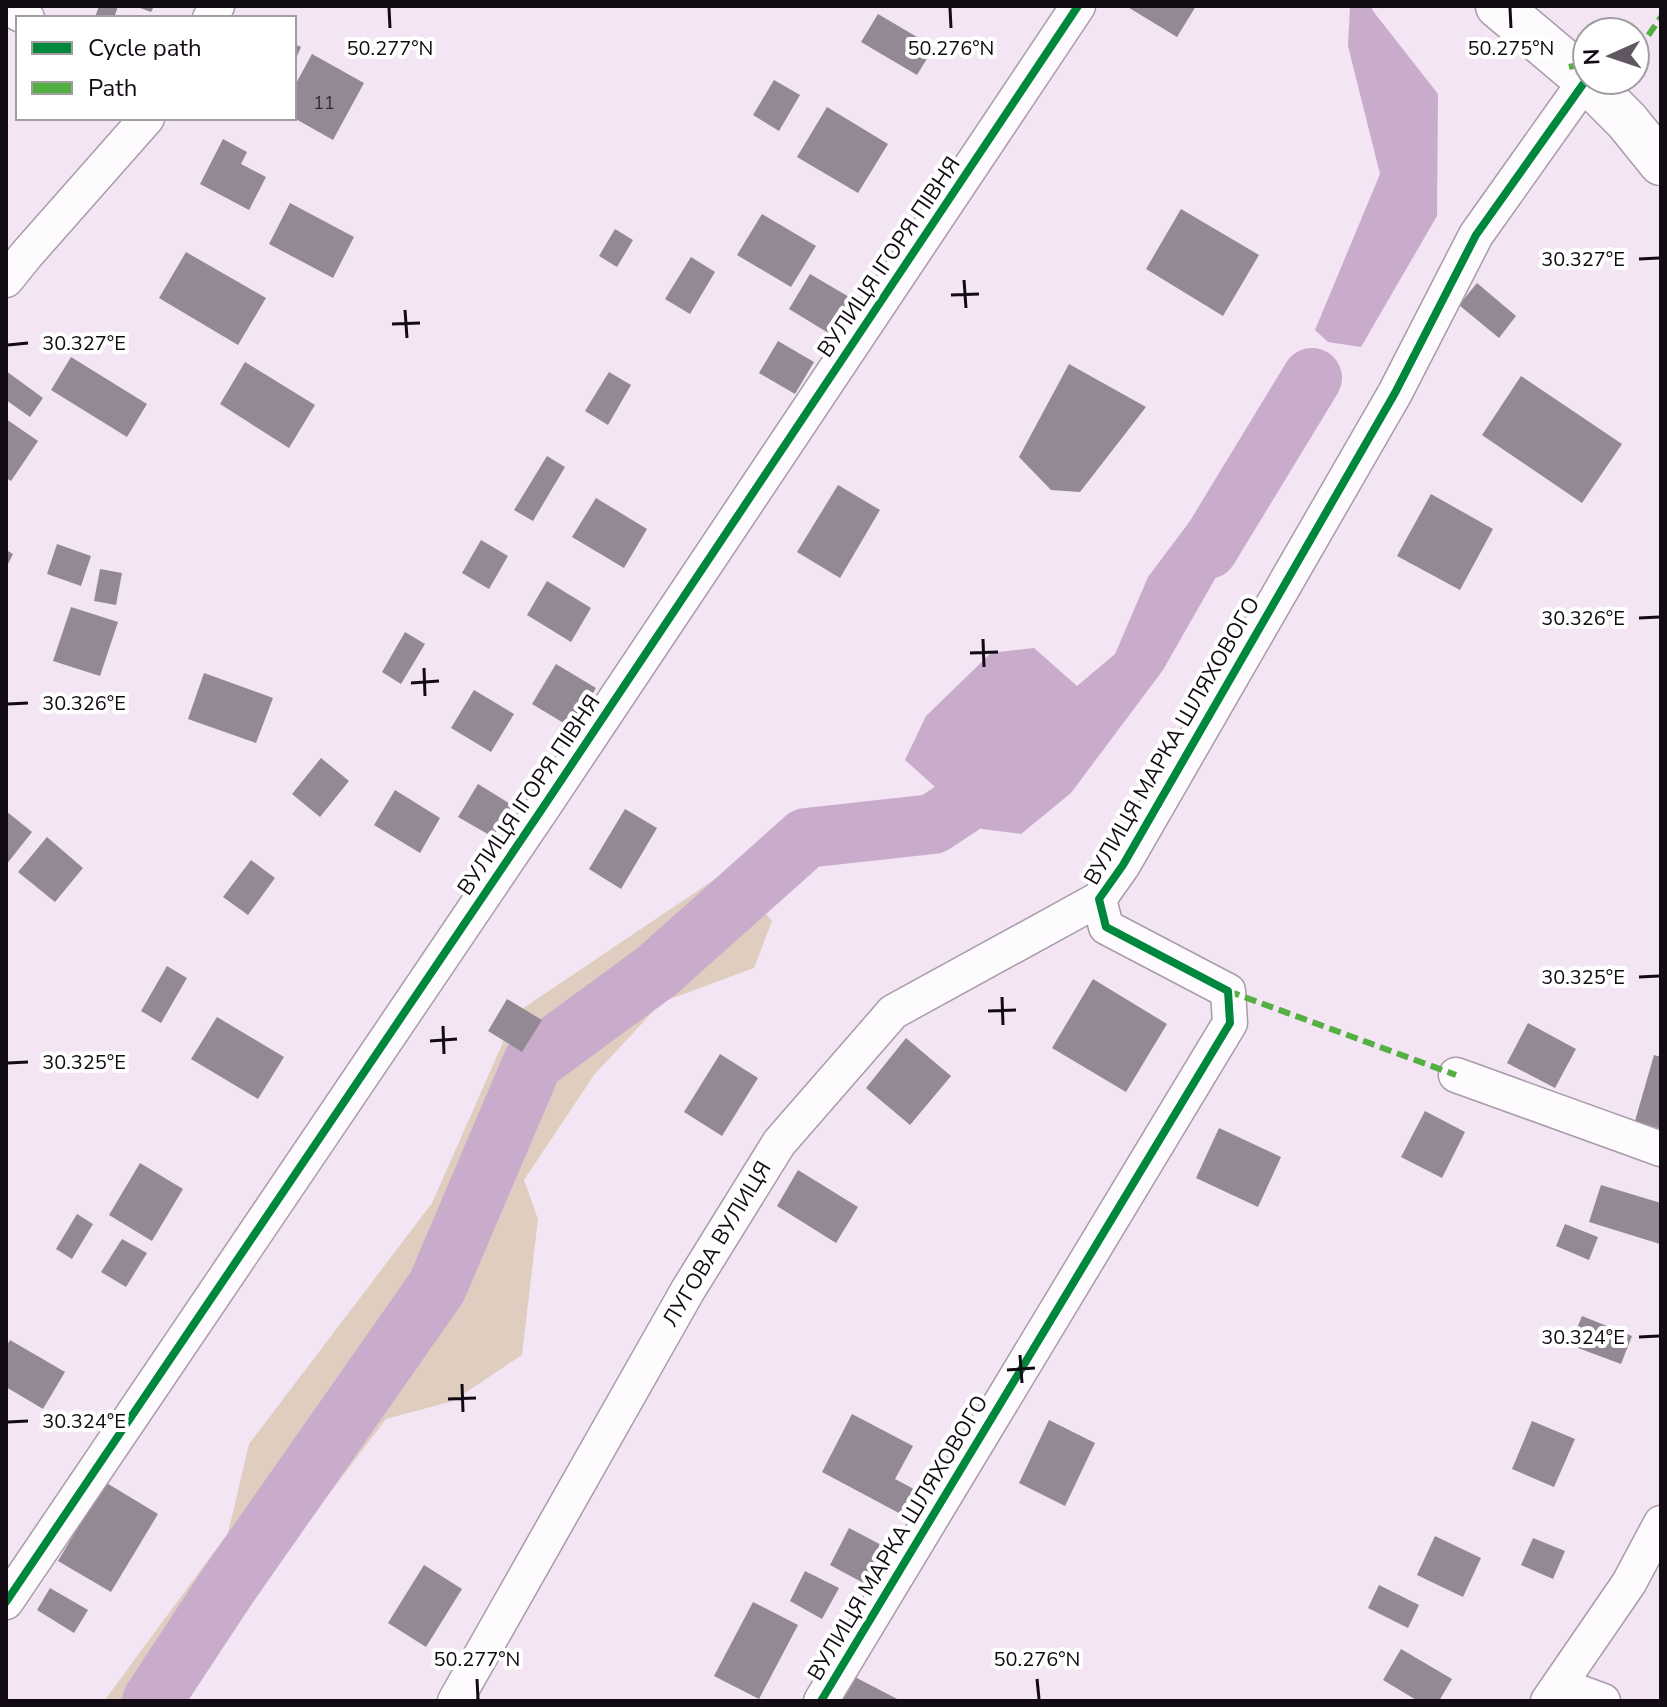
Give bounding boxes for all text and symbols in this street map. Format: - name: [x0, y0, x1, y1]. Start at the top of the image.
- legend: [16, 16, 296, 120]
- north arrow: [1571, 16, 1651, 96]
- text: Cycle path: [88, 32, 202, 64]
- text: 50.277°N: [347, 35, 433, 62]
- text: 50.276°N: [908, 35, 994, 62]
- text: 50.275°N: [1468, 35, 1554, 62]
- text: N: [1577, 48, 1607, 66]
- text: Path: [88, 72, 137, 104]
- house number: 11: [313, 91, 335, 115]
- street label: ВУЛИЦЯ ІГОРЯ ПІВНЯ: [811, 151, 967, 363]
- text: 30.327°E: [1541, 246, 1625, 273]
- text: 30.327°E: [42, 330, 126, 357]
- street label: ВУЛИЦЯ МАРКА ШЛЯХОВОГО: [1077, 591, 1267, 891]
- text: 30.326°E: [1541, 605, 1625, 632]
- street label: ВУЛИЦЯ ІГОРЯ ПІВНЯ: [451, 689, 607, 901]
- text: 30.326°E: [42, 690, 126, 717]
- text: 30.325°E: [1541, 964, 1625, 991]
- text: 30.325°E: [42, 1049, 126, 1076]
- street label: ЛУГОВА ВУЛИЦЯ: [656, 1156, 778, 1332]
- text: 30.324°E: [1541, 1324, 1625, 1351]
- street label: ВУЛИЦЯ МАРКА ШЛЯХОВОГО: [801, 1390, 995, 1686]
- text: 30.324°E: [42, 1408, 126, 1435]
- text: 50.277°N: [434, 1646, 520, 1673]
- text: 50.276°N: [994, 1646, 1080, 1673]

